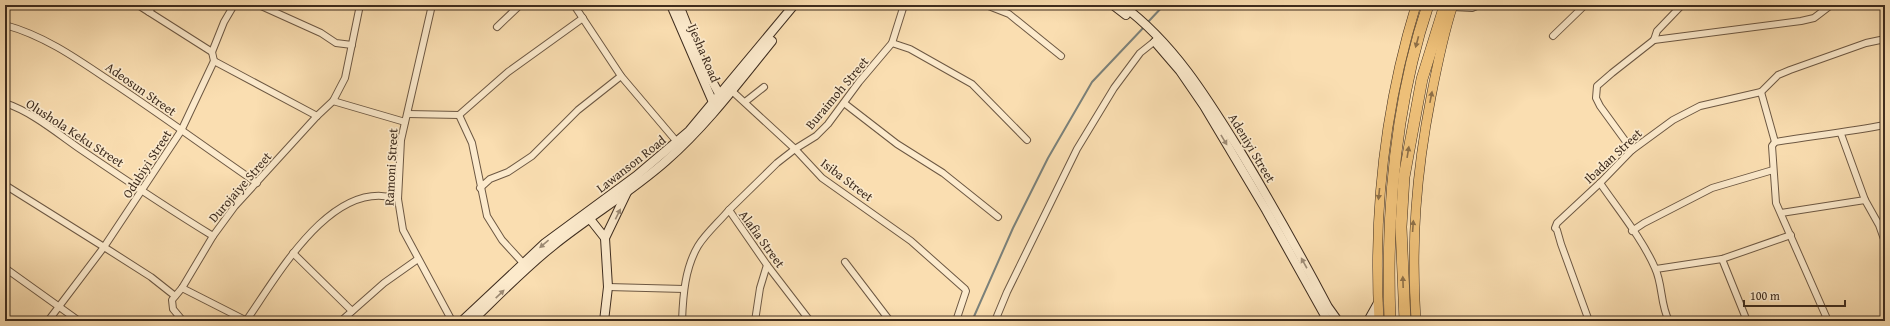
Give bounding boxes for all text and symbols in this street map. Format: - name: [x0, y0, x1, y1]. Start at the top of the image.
- street label: Ijesha Road: [683, 21, 725, 85]
- one-way arrow: [1413, 36, 1419, 49]
- street label: Buraimoh Street: [801, 52, 873, 133]
- street label: Adeosun Street: [102, 57, 181, 121]
- one-way arrow: [1428, 91, 1434, 103]
- street label: Olushola Keku Street: [22, 94, 128, 172]
- street label: Adeniyi Street: [1224, 110, 1280, 187]
- street label: Ibadan Street: [1580, 124, 1646, 188]
- street label: Odubiyi Street: [118, 126, 176, 202]
- street label: Ramoni Street: [379, 127, 403, 206]
- street label: Lawanson Road: [592, 131, 670, 197]
- one-way arrow: [1221, 134, 1228, 146]
- one-way arrow: [1405, 146, 1411, 159]
- street label: Durojaiye Street: [204, 147, 276, 226]
- street label: Isiba Street: [817, 154, 878, 206]
- one-way arrow: [1376, 188, 1383, 200]
- street label: Alafia Street: [735, 206, 790, 272]
- one-way arrow: [615, 209, 621, 220]
- one-way arrow: [1410, 220, 1417, 232]
- one-way arrow: [538, 240, 549, 249]
- one-way arrow: [1301, 257, 1308, 269]
- one-way arrow: [1400, 275, 1406, 288]
- scale bar: [1744, 282, 1845, 308]
- text: 100 m: [1750, 287, 1780, 304]
- one-way arrow: [495, 289, 505, 299]

